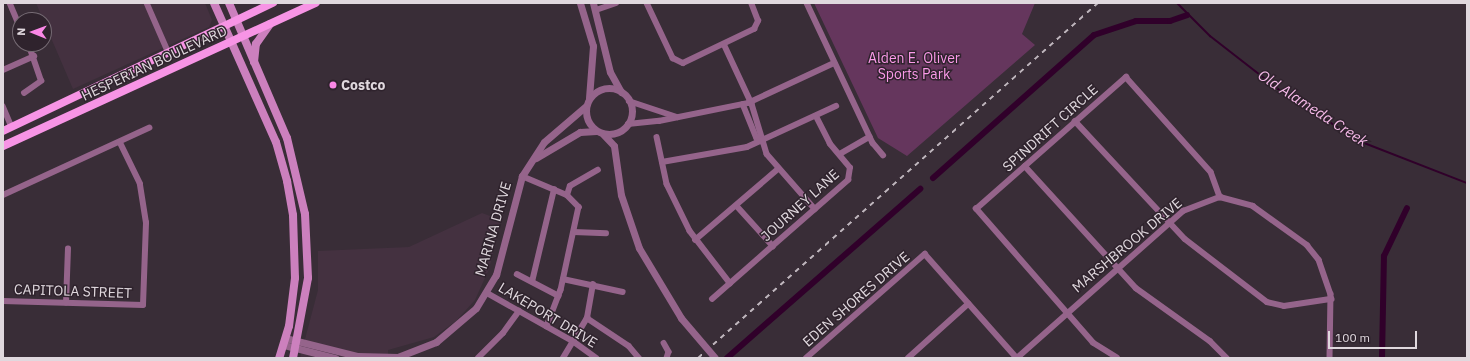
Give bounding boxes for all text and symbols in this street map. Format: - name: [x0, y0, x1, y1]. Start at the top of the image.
- north arrow: [12, 12, 52, 52]
- street label: HESPERIAN BOULEVARD: [79, 22, 229, 104]
- text: N: [14, 28, 28, 36]
- park label: Alden E. Oliver Sports Park: [868, 50, 960, 82]
- water label: Old Alameda Creek: [1255, 66, 1371, 150]
- place label: Costco: [341, 77, 385, 93]
- marker: Costco: [328, 80, 338, 90]
- street label: SPINDRIFT CIRCLE: [999, 81, 1101, 175]
- street label: JOURNEY LANE: [758, 166, 842, 244]
- street label: MARINA DRIVE: [471, 180, 515, 278]
- street label: MARSHBROOK DRIVE: [1069, 194, 1185, 296]
- street label: EDEN SHORES DRIVE: [799, 248, 913, 350]
- street label: LAKEPORT DRIVE: [496, 279, 600, 351]
- street label: CAPITOLA STREET: [14, 281, 132, 301]
- scale bar: [1330, 323, 1419, 349]
- text: 100 m: [1335, 330, 1370, 345]

